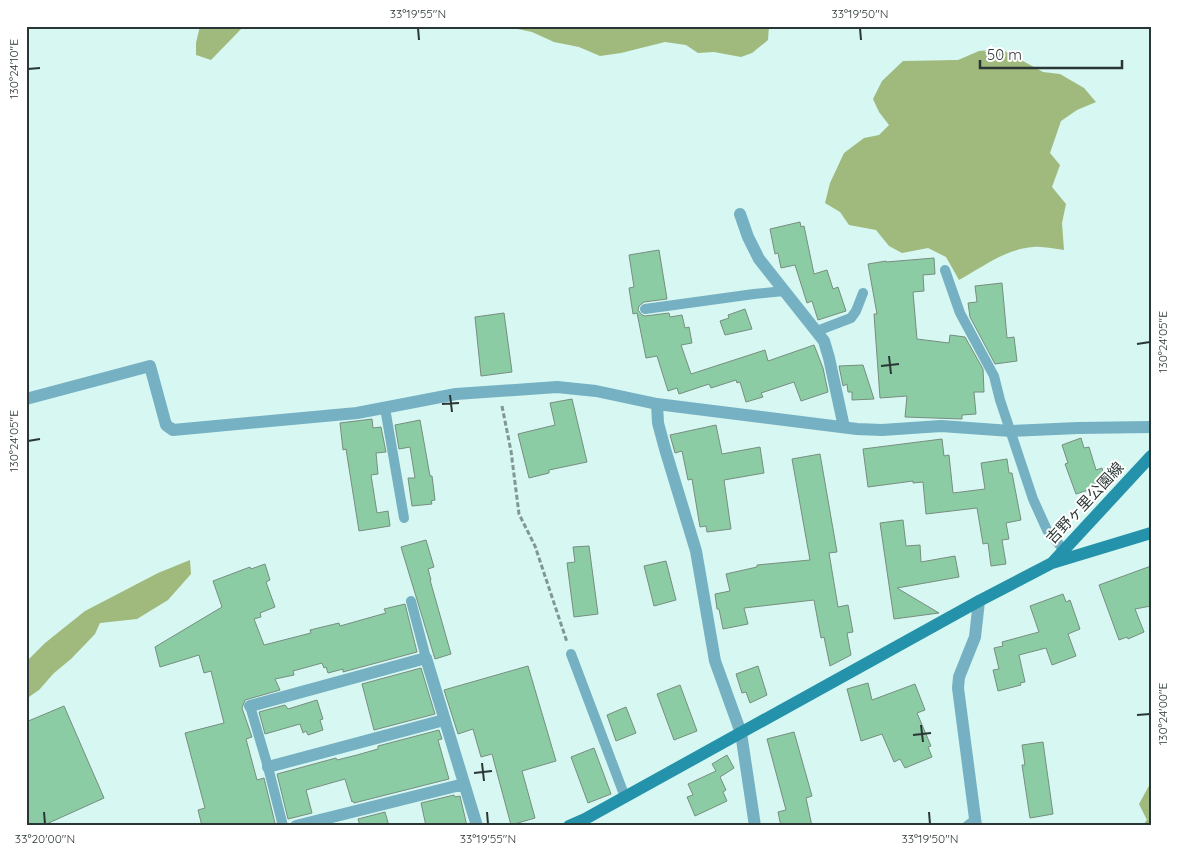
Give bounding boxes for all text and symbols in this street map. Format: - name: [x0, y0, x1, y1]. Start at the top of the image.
- text: 33°19'55"N: [390, 6, 446, 21]
- text: 33°19'50"N: [831, 6, 889, 21]
- scale bar: [980, 38, 1122, 70]
- text: 130°24'10"E: [6, 39, 21, 99]
- text: 50 m: [987, 45, 1022, 64]
- text: 130°24'05"E: [1155, 311, 1170, 373]
- text: 130°24'05"E: [6, 410, 21, 472]
- street label: 吉野ヶ里公園線: [1042, 458, 1127, 548]
- text: 130°24'00"E: [1155, 682, 1170, 745]
- text: 33°20'00"N: [15, 831, 75, 846]
- text: 33°19'55"N: [460, 831, 516, 846]
- text: 33°19'50"N: [901, 831, 959, 846]

